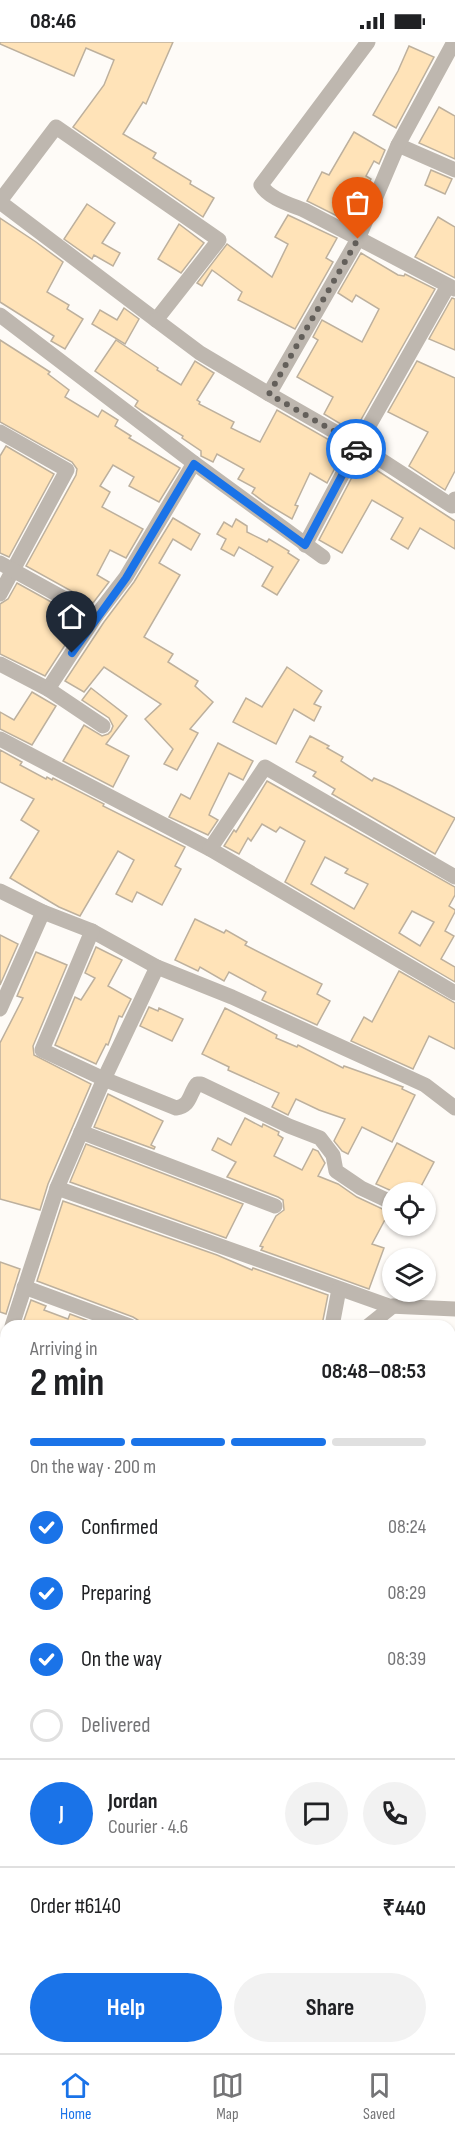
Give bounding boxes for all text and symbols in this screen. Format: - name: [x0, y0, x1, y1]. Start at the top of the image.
- text: 08:46: [30, 8, 76, 35]
- pin: [332, 177, 383, 239]
- icon: bag: [341, 186, 374, 219]
- courier: [326, 419, 386, 479]
- icon: car: [340, 433, 373, 466]
- pin: [46, 591, 97, 653]
- icon: home: [55, 600, 88, 633]
- map controls: [382, 1182, 436, 1302]
- button: locate: [382, 1182, 436, 1236]
- button: layers: [382, 1248, 436, 1302]
- text: Arriving in: [30, 1337, 98, 1361]
- text: 08:48–08:53: [321, 1358, 426, 1385]
- text: 2 min: [30, 1360, 104, 1407]
- text: On the way · 200 m: [30, 1455, 156, 1479]
- icon: check: [30, 1511, 63, 1544]
- text: Confirmed: [81, 1514, 158, 1541]
- text: 08:24: [388, 1515, 426, 1539]
- icon: check: [30, 1577, 63, 1610]
- text: Preparing: [81, 1580, 151, 1607]
- text: 08:29: [387, 1581, 426, 1605]
- icon: check: [30, 1643, 63, 1676]
- text: On the way: [81, 1646, 162, 1673]
- text: 08:39: [387, 1647, 426, 1671]
- text: Delivered: [81, 1712, 150, 1739]
- button: chat: [285, 1782, 348, 1845]
- button: phone: [363, 1782, 426, 1845]
- text: Jordan: [108, 1788, 157, 1815]
- text: J: [59, 1800, 64, 1827]
- text: Courier · 4.6: [108, 1815, 188, 1839]
- text: Order #6140: [30, 1893, 121, 1920]
- text: ₹440: [382, 1895, 426, 1922]
- button: Help: [30, 1973, 222, 2042]
- button: Share: [234, 1973, 426, 2042]
- tab: Home: [59, 2069, 92, 2124]
- tab: Map: [211, 2069, 244, 2124]
- tab: Saved: [363, 2069, 396, 2124]

